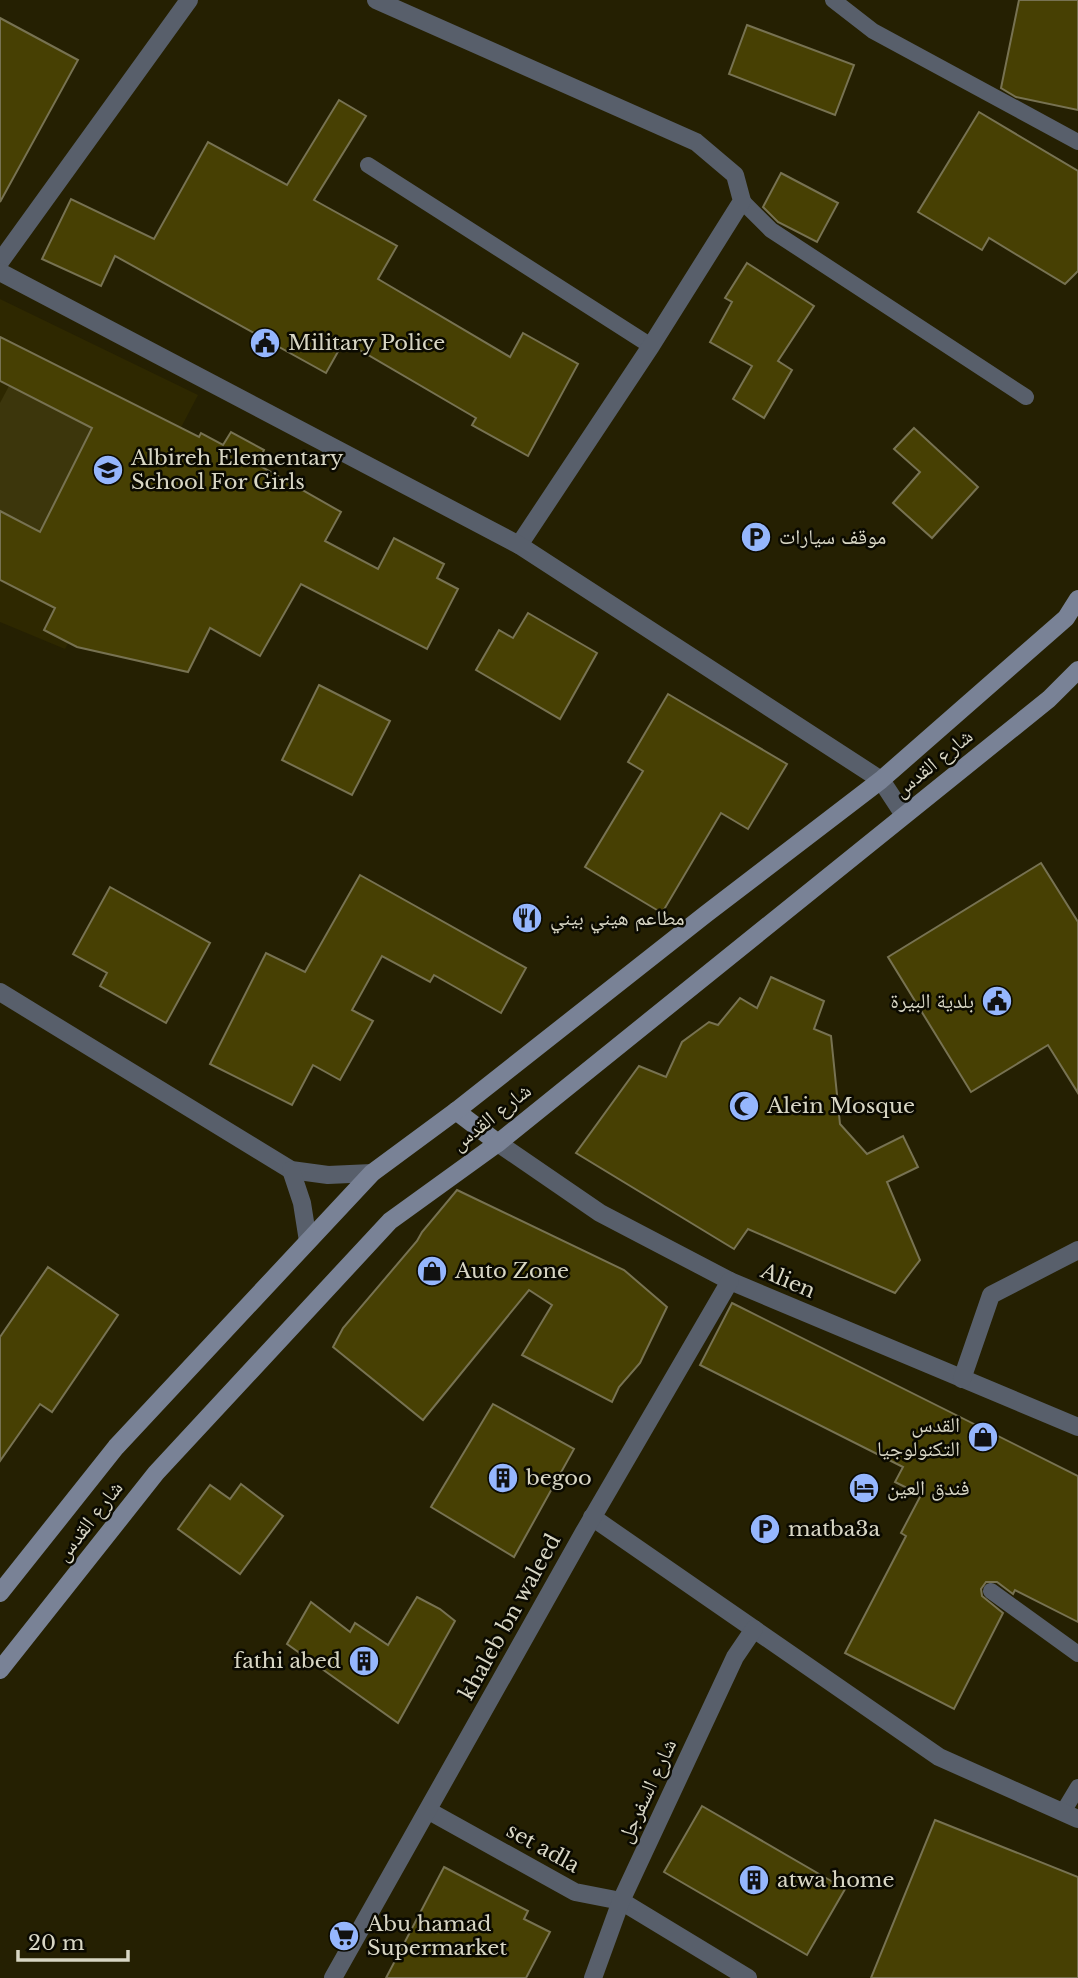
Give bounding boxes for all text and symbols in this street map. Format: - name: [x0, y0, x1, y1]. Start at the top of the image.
- public building icon: Military Police: [248, 326, 282, 360]
- place label: Military Police: [288, 330, 445, 356]
- place label: Albireh Elementary School For Girls: [130, 445, 344, 495]
- school or university icon: Albireh Elementary School For Girls: [91, 453, 125, 487]
- parking icon: موقف سيارات: [739, 520, 773, 554]
- place label: موقف سيارات: [779, 524, 886, 550]
- street label: شارع القدس: [888, 723, 978, 803]
- restaurant icon: مطاعم هيني بيني: [510, 901, 544, 935]
- place label: مطاعم هيني بيني: [550, 905, 685, 934]
- public building icon: بلدية البيرة: [980, 984, 1014, 1018]
- place label: بلدية البيرة: [890, 988, 974, 1014]
- street label: شارع القدس: [446, 1078, 536, 1156]
- mosque icon: Alein Mosque: [727, 1089, 761, 1123]
- place label: Alein Mosque: [766, 1093, 915, 1119]
- shop icon: Auto Zone: [415, 1254, 449, 1288]
- place label: Auto Zone: [454, 1258, 569, 1284]
- street label: Alien: [756, 1258, 819, 1304]
- place label: القدس التكنولوجيا: [877, 1412, 960, 1462]
- shop icon: القدس التكنولوجيا: [966, 1420, 1000, 1454]
- building icon: begoo: [486, 1461, 520, 1495]
- place label: begoo: [525, 1465, 592, 1491]
- hotel icon: فندق العين: [847, 1471, 881, 1505]
- place label: فندق العين: [887, 1475, 970, 1501]
- street label: شارع القدس: [50, 1476, 128, 1566]
- parking icon: matba3a: [748, 1512, 782, 1546]
- place label: matba3a: [788, 1516, 880, 1542]
- street label: khaleb bn waleed: [454, 1530, 566, 1704]
- building icon: fathi abed: [347, 1644, 381, 1678]
- place label: fathi abed: [234, 1648, 341, 1674]
- street label: شارع السفرجل: [612, 1735, 682, 1847]
- street label: set adla: [502, 1817, 585, 1879]
- building icon: atwa home: [737, 1863, 771, 1897]
- place label: atwa home: [777, 1867, 894, 1893]
- place label: Abu hamad Supermarket: [366, 1911, 507, 1961]
- scale bar: [18, 1918, 128, 1962]
- supermarket icon: Abu hamad Supermarket: [327, 1919, 361, 1953]
- text: 20 m: [28, 1930, 85, 1956]

